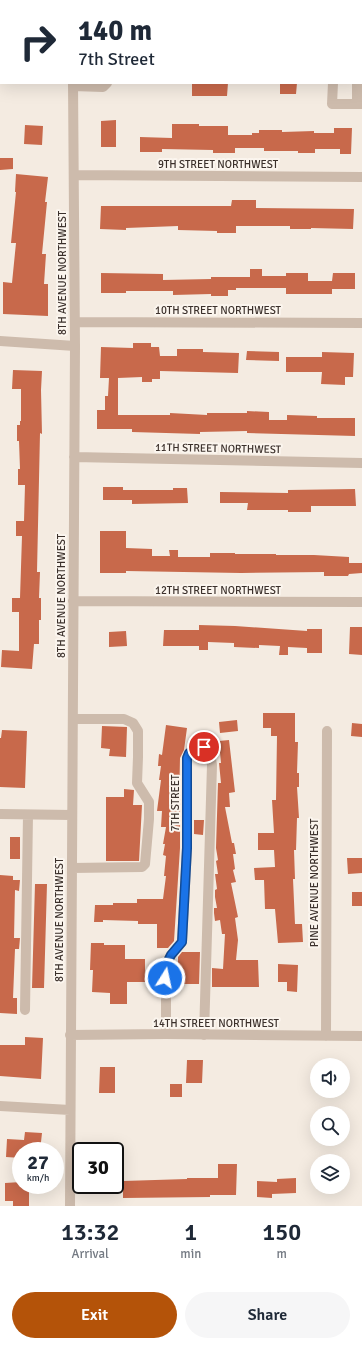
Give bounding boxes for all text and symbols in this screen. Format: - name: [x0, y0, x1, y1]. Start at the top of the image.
- text: 140 m: [78, 14, 152, 48]
- icon: right: [12, 16, 64, 68]
- text: 7th Street: [78, 48, 155, 70]
- street label: 9TH STREET NORTHWEST: [158, 158, 279, 171]
- street label: 8TH AVENUE NORTHWEST: [56, 210, 69, 335]
- street label: 10TH STREET NORTHWEST: [155, 304, 282, 317]
- street label: 11TH STREET NORTHWEST: [155, 441, 282, 456]
- street label: 8TH AVENUE NORTHWEST: [55, 533, 68, 658]
- street label: 12TH STREET NORTHWEST: [155, 584, 282, 597]
- pin: [187, 730, 221, 764]
- icon: arrive: [193, 736, 215, 758]
- street label: 7TH STREET: [169, 774, 182, 831]
- street label: PINE AVENUE NORTHWEST: [308, 818, 321, 947]
- street label: 8TH AVENUE NORTHWEST: [53, 857, 66, 982]
- position arrow: [144, 957, 186, 999]
- street label: 14TH STREET NORTHWEST: [153, 1017, 280, 1030]
- map controls: [310, 1058, 350, 1194]
- button: sound: [310, 1058, 350, 1098]
- button: search: [310, 1106, 350, 1146]
- speed limit sign: 30: [72, 1142, 124, 1194]
- text: 27: [27, 1150, 49, 1175]
- button: layers: [310, 1154, 350, 1194]
- text: km/h: [27, 1172, 49, 1184]
- text: 13:32: [61, 1217, 119, 1247]
- text: 1: [184, 1217, 197, 1247]
- text: 150: [262, 1217, 301, 1247]
- text: Arrival: [71, 1246, 109, 1262]
- text: min: [180, 1246, 201, 1262]
- text: m: [276, 1246, 287, 1262]
- button: Exit: [12, 1292, 177, 1338]
- button: Share: [185, 1292, 350, 1338]

